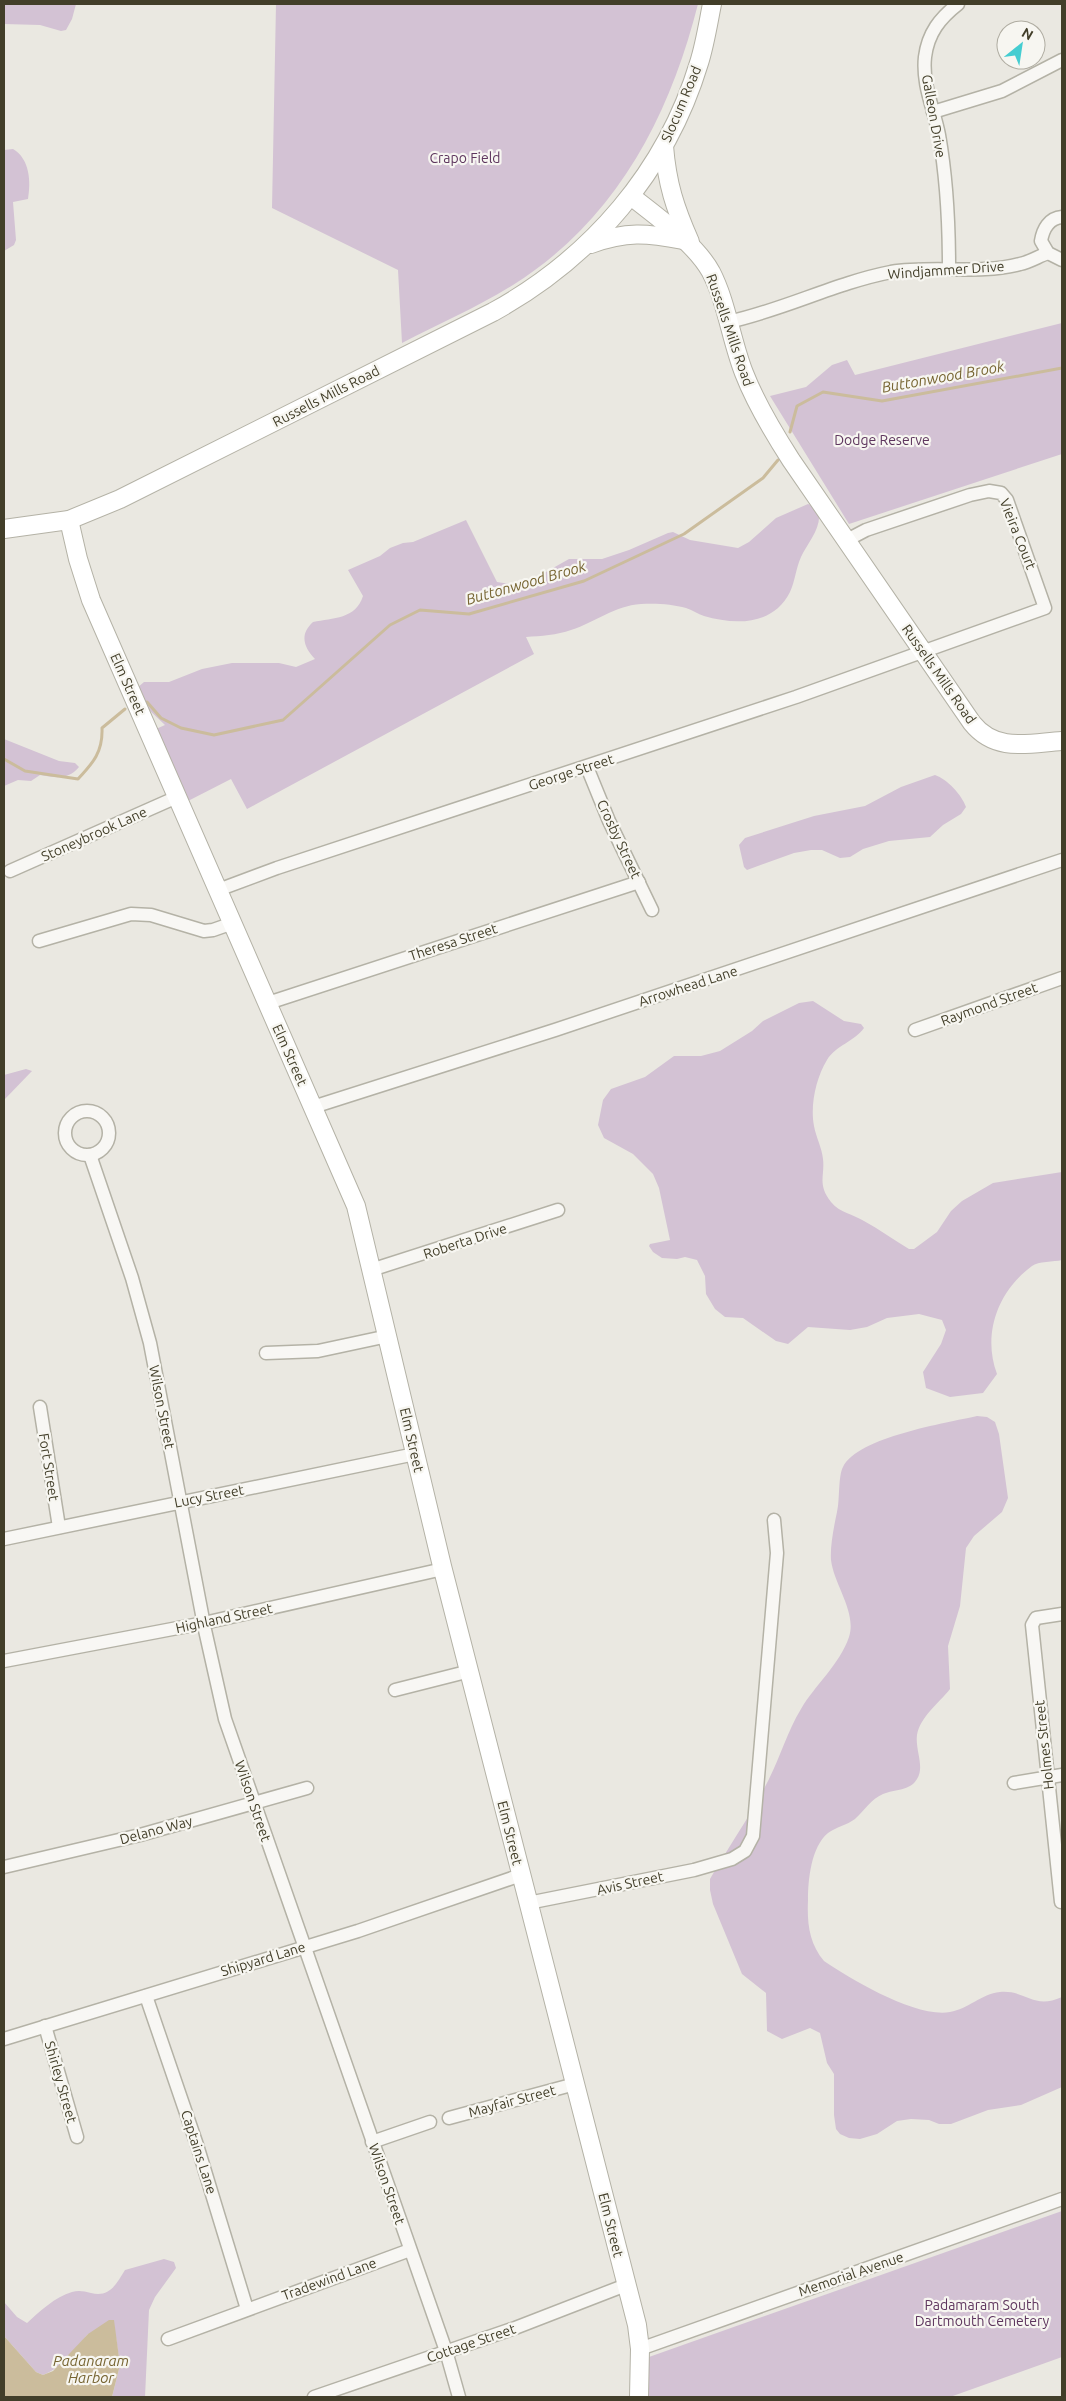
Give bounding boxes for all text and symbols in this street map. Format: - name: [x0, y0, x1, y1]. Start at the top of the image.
- north arrow: [996, 20, 1046, 70]
- text: N: [1019, 24, 1036, 43]
- street label: Slocum Road: [658, 63, 704, 145]
- street label: Galleon Drive: [919, 73, 949, 159]
- park label: Crapo Field: [429, 150, 501, 166]
- street label: Windjammer Drive: [887, 258, 1005, 282]
- street label: Russells Mills Road: [703, 272, 757, 388]
- water label: Buttonwood Brook: [880, 357, 1006, 396]
- street label: Russells Mills Road: [270, 362, 382, 430]
- park label: Dodge Reserve: [834, 432, 930, 448]
- street label: Vieira Court: [997, 496, 1040, 572]
- water label: Buttonwood Brook: [464, 557, 588, 608]
- street label: Russells Mills Road: [899, 621, 979, 727]
- street label: Elm Street: [107, 651, 149, 718]
- street label: George Street: [526, 751, 616, 793]
- street label: Crosby Street: [594, 797, 644, 882]
- street label: Stoneybrook Lane: [39, 804, 149, 864]
- street label: Theresa Street: [407, 920, 500, 964]
- street label: Arrowhead Lane: [636, 962, 740, 1010]
- street label: Raymond Street: [939, 979, 1040, 1029]
- street label: Elm Street: [269, 1022, 311, 1089]
- street label: Roberta Drive: [421, 1220, 509, 1262]
- street label: Wilson Street: [146, 1364, 178, 1451]
- street label: Elm Street: [397, 1406, 427, 1474]
- street label: Fort Street: [36, 1432, 62, 1503]
- street label: Lucy Street: [173, 1481, 246, 1511]
- street label: Highland Street: [174, 1600, 274, 1636]
- street label: Holmes Street: [1031, 1699, 1057, 1790]
- street label: Wilson Street: [232, 1758, 275, 1844]
- street label: Elm Street: [494, 1799, 526, 1867]
- street label: Delano Way: [118, 1813, 194, 1847]
- street label: Avis Street: [595, 1868, 665, 1898]
- street label: Shipyard Lane: [219, 1939, 307, 1979]
- street label: Shirley Street: [42, 2039, 80, 2125]
- street label: Mayfair Street: [467, 2082, 558, 2120]
- street label: Captains Lane: [178, 2108, 220, 2196]
- street label: Wilson Street: [366, 2141, 409, 2227]
- street label: Elm Street: [595, 2191, 627, 2259]
- street label: Memorial Avenue: [796, 2249, 906, 2299]
- street label: Tradewind Lane: [280, 2254, 378, 2304]
- park label: Padamaram South Dartmouth Cemetery: [915, 2297, 1050, 2329]
- street label: Cottage Street: [424, 2320, 518, 2366]
- water label: Padanaram Harbor: [53, 2352, 129, 2386]

